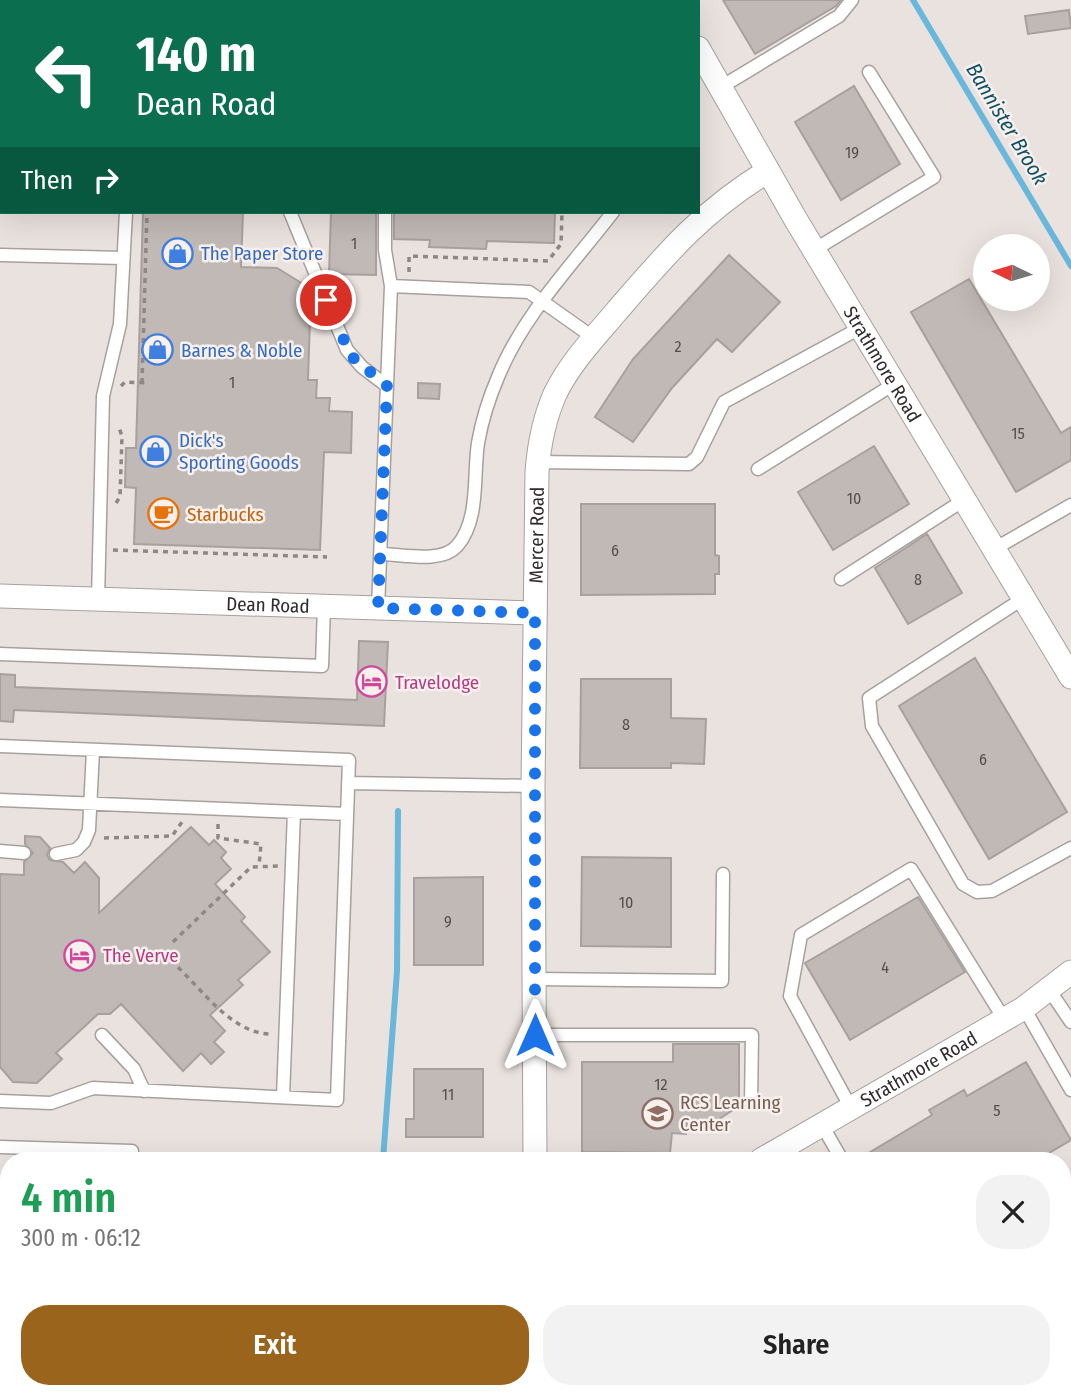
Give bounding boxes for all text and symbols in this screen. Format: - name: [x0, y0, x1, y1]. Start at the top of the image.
- text: 140 m: [136, 25, 256, 84]
- icon: left: [21, 28, 112, 119]
- water label: Bannister Brook: [960, 58, 1054, 190]
- text: Dean Road: [136, 85, 277, 123]
- house number: 19: [845, 143, 859, 162]
- icon: right: [87, 161, 125, 199]
- text: Then: [21, 165, 73, 196]
- house number: 1: [351, 234, 357, 253]
- north arrow: [973, 234, 1050, 312]
- map controls: [973, 234, 1050, 311]
- shop icon: The Paper Store: [161, 236, 195, 270]
- place label: The Paper Store: [201, 242, 323, 265]
- pin: [296, 270, 356, 330]
- icon: arrive: [307, 281, 345, 319]
- street label: Strathmore Road: [839, 302, 926, 426]
- shop icon: Barnes & Noble: [141, 333, 175, 367]
- house number: 2: [674, 337, 682, 356]
- place label: Barnes & Noble: [181, 339, 302, 362]
- house number: 1: [229, 373, 235, 392]
- house number: 15: [1011, 424, 1025, 443]
- place label: Dick's Sporting Goods: [179, 429, 299, 474]
- shop icon: Dick's Sporting Goods: [139, 434, 173, 468]
- street label: Mercer Road: [525, 487, 549, 584]
- house number: 10: [847, 489, 861, 508]
- cafe icon: Starbucks: [147, 497, 181, 531]
- place label: Starbucks: [187, 503, 264, 526]
- house number: 6: [611, 541, 619, 560]
- house number: 8: [914, 570, 922, 589]
- street label: Dean Road: [226, 592, 310, 618]
- hotel icon: Travelodge: [355, 665, 389, 699]
- place label: Travelodge: [395, 671, 479, 694]
- house number: 8: [622, 715, 630, 734]
- house number: 6: [979, 750, 987, 769]
- house number: 10: [619, 893, 633, 912]
- house number: 9: [444, 912, 452, 931]
- hotel icon: The Verve: [63, 938, 97, 972]
- place label: The Verve: [103, 944, 179, 967]
- house number: 4: [881, 958, 889, 977]
- position arrow: [498, 998, 572, 1072]
- street label: Strathmore Road: [856, 1027, 981, 1112]
- house number: 12: [654, 1075, 668, 1094]
- house number: 11: [442, 1085, 454, 1104]
- place label: RCS Learning Center: [680, 1091, 781, 1136]
- school or university icon: RCS Learning Center: [640, 1096, 674, 1130]
- house number: 5: [993, 1101, 1001, 1120]
- text: 4 min: [21, 1173, 116, 1223]
- button: close: [976, 1175, 1050, 1249]
- text: 300 m · 06:12: [21, 1224, 141, 1252]
- button: Exit: [21, 1305, 529, 1385]
- button: Share: [543, 1305, 1050, 1385]

